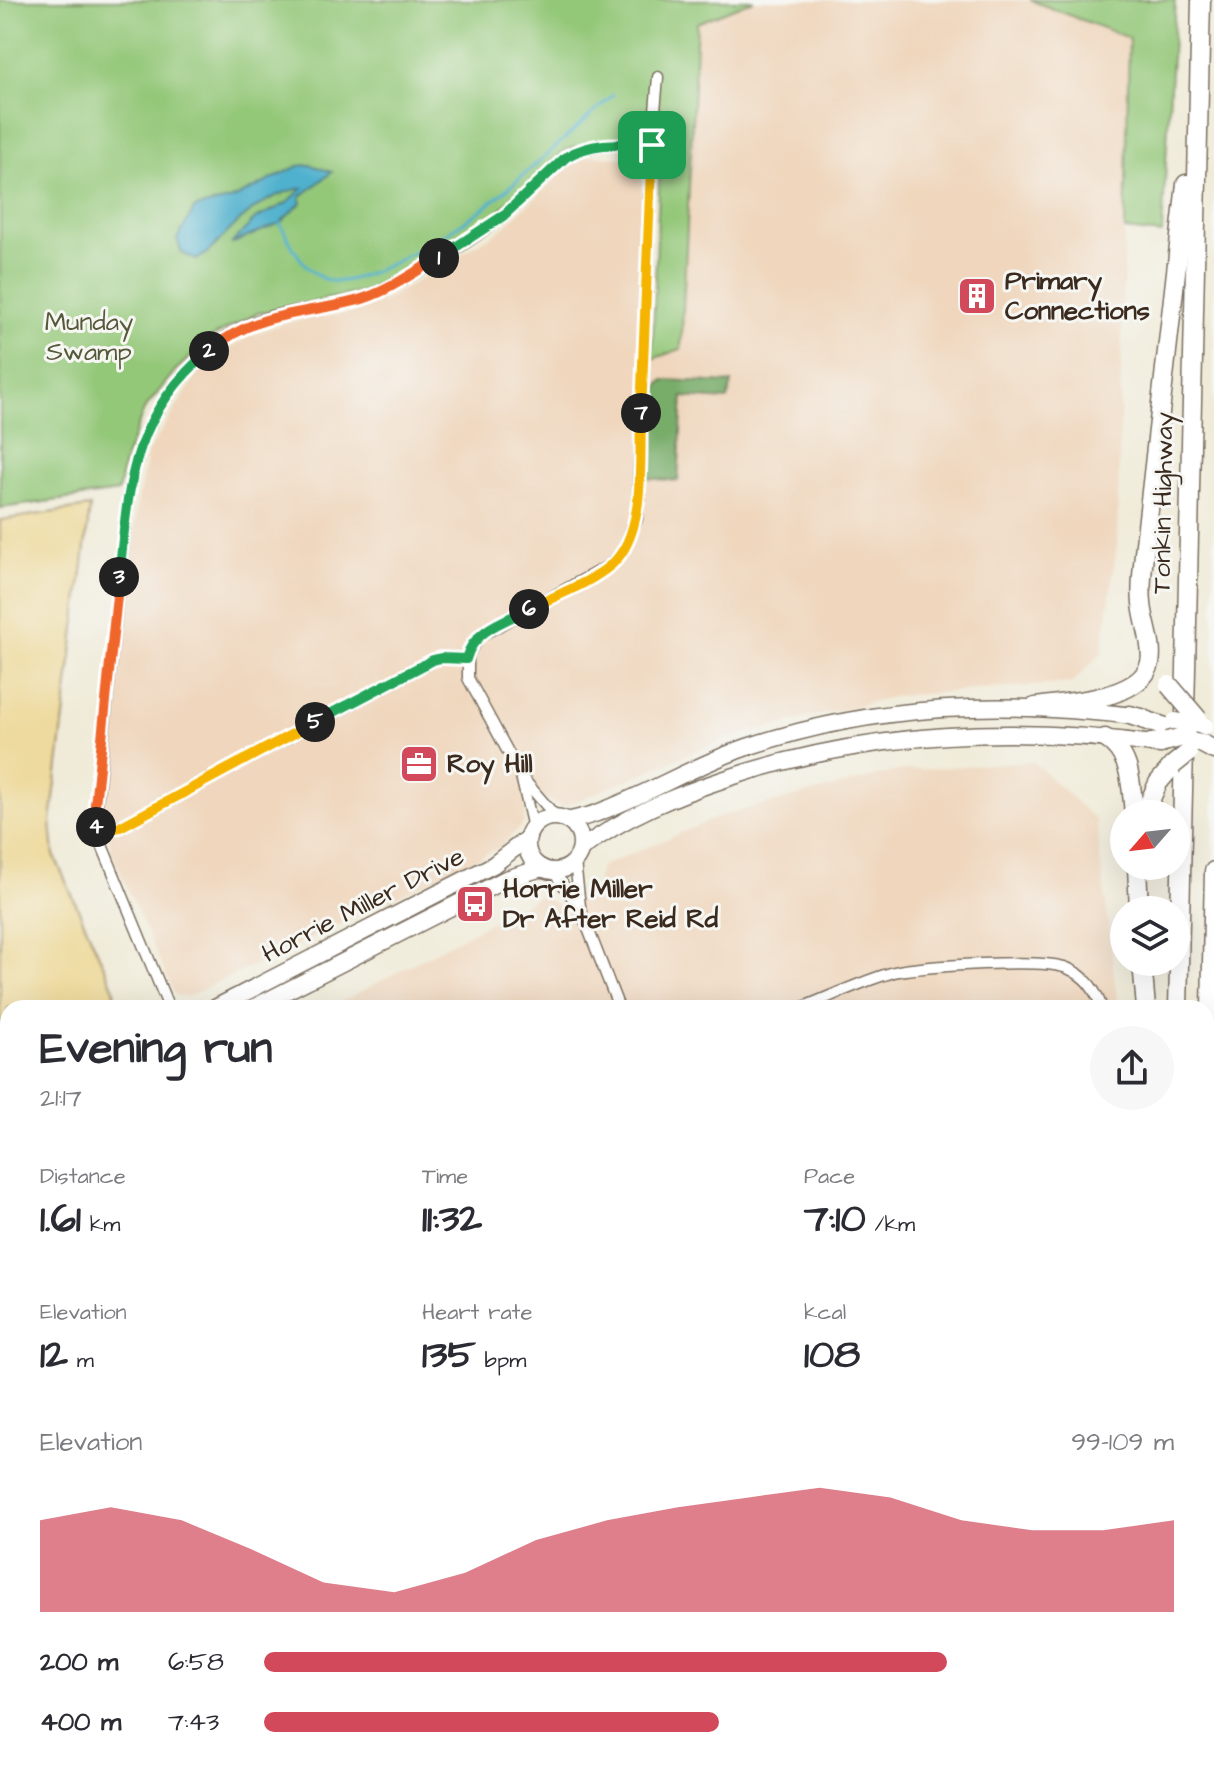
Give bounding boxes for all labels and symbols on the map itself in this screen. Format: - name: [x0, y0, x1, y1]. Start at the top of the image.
- pin: [618, 111, 686, 179]
- pin: 1: [419, 238, 459, 278]
- place label: Primary Connections: [1005, 263, 1150, 329]
- building icon: Primary Connections: [956, 275, 998, 317]
- park label: Munday Swamp: [45, 304, 133, 370]
- pin: 2: [189, 331, 229, 371]
- pin: 7: [621, 393, 661, 433]
- street label: Tonkin Highway: [1143, 412, 1185, 594]
- pin: 3: [99, 557, 139, 597]
- pin: 6: [509, 589, 549, 629]
- pin: 5: [295, 702, 335, 742]
- office icon: Roy Hill: [398, 743, 440, 785]
- place label: Roy Hill: [447, 746, 533, 785]
- north arrow: [1110, 800, 1190, 880]
- pin: 4: [76, 807, 116, 847]
- street label: Horrie Miller Drive: [256, 838, 470, 972]
- place label: Horrie Miller Dr After Reid Rd: [503, 871, 719, 937]
- bus stop icon: Horrie Miller Dr After Reid Rd: [454, 883, 496, 925]

